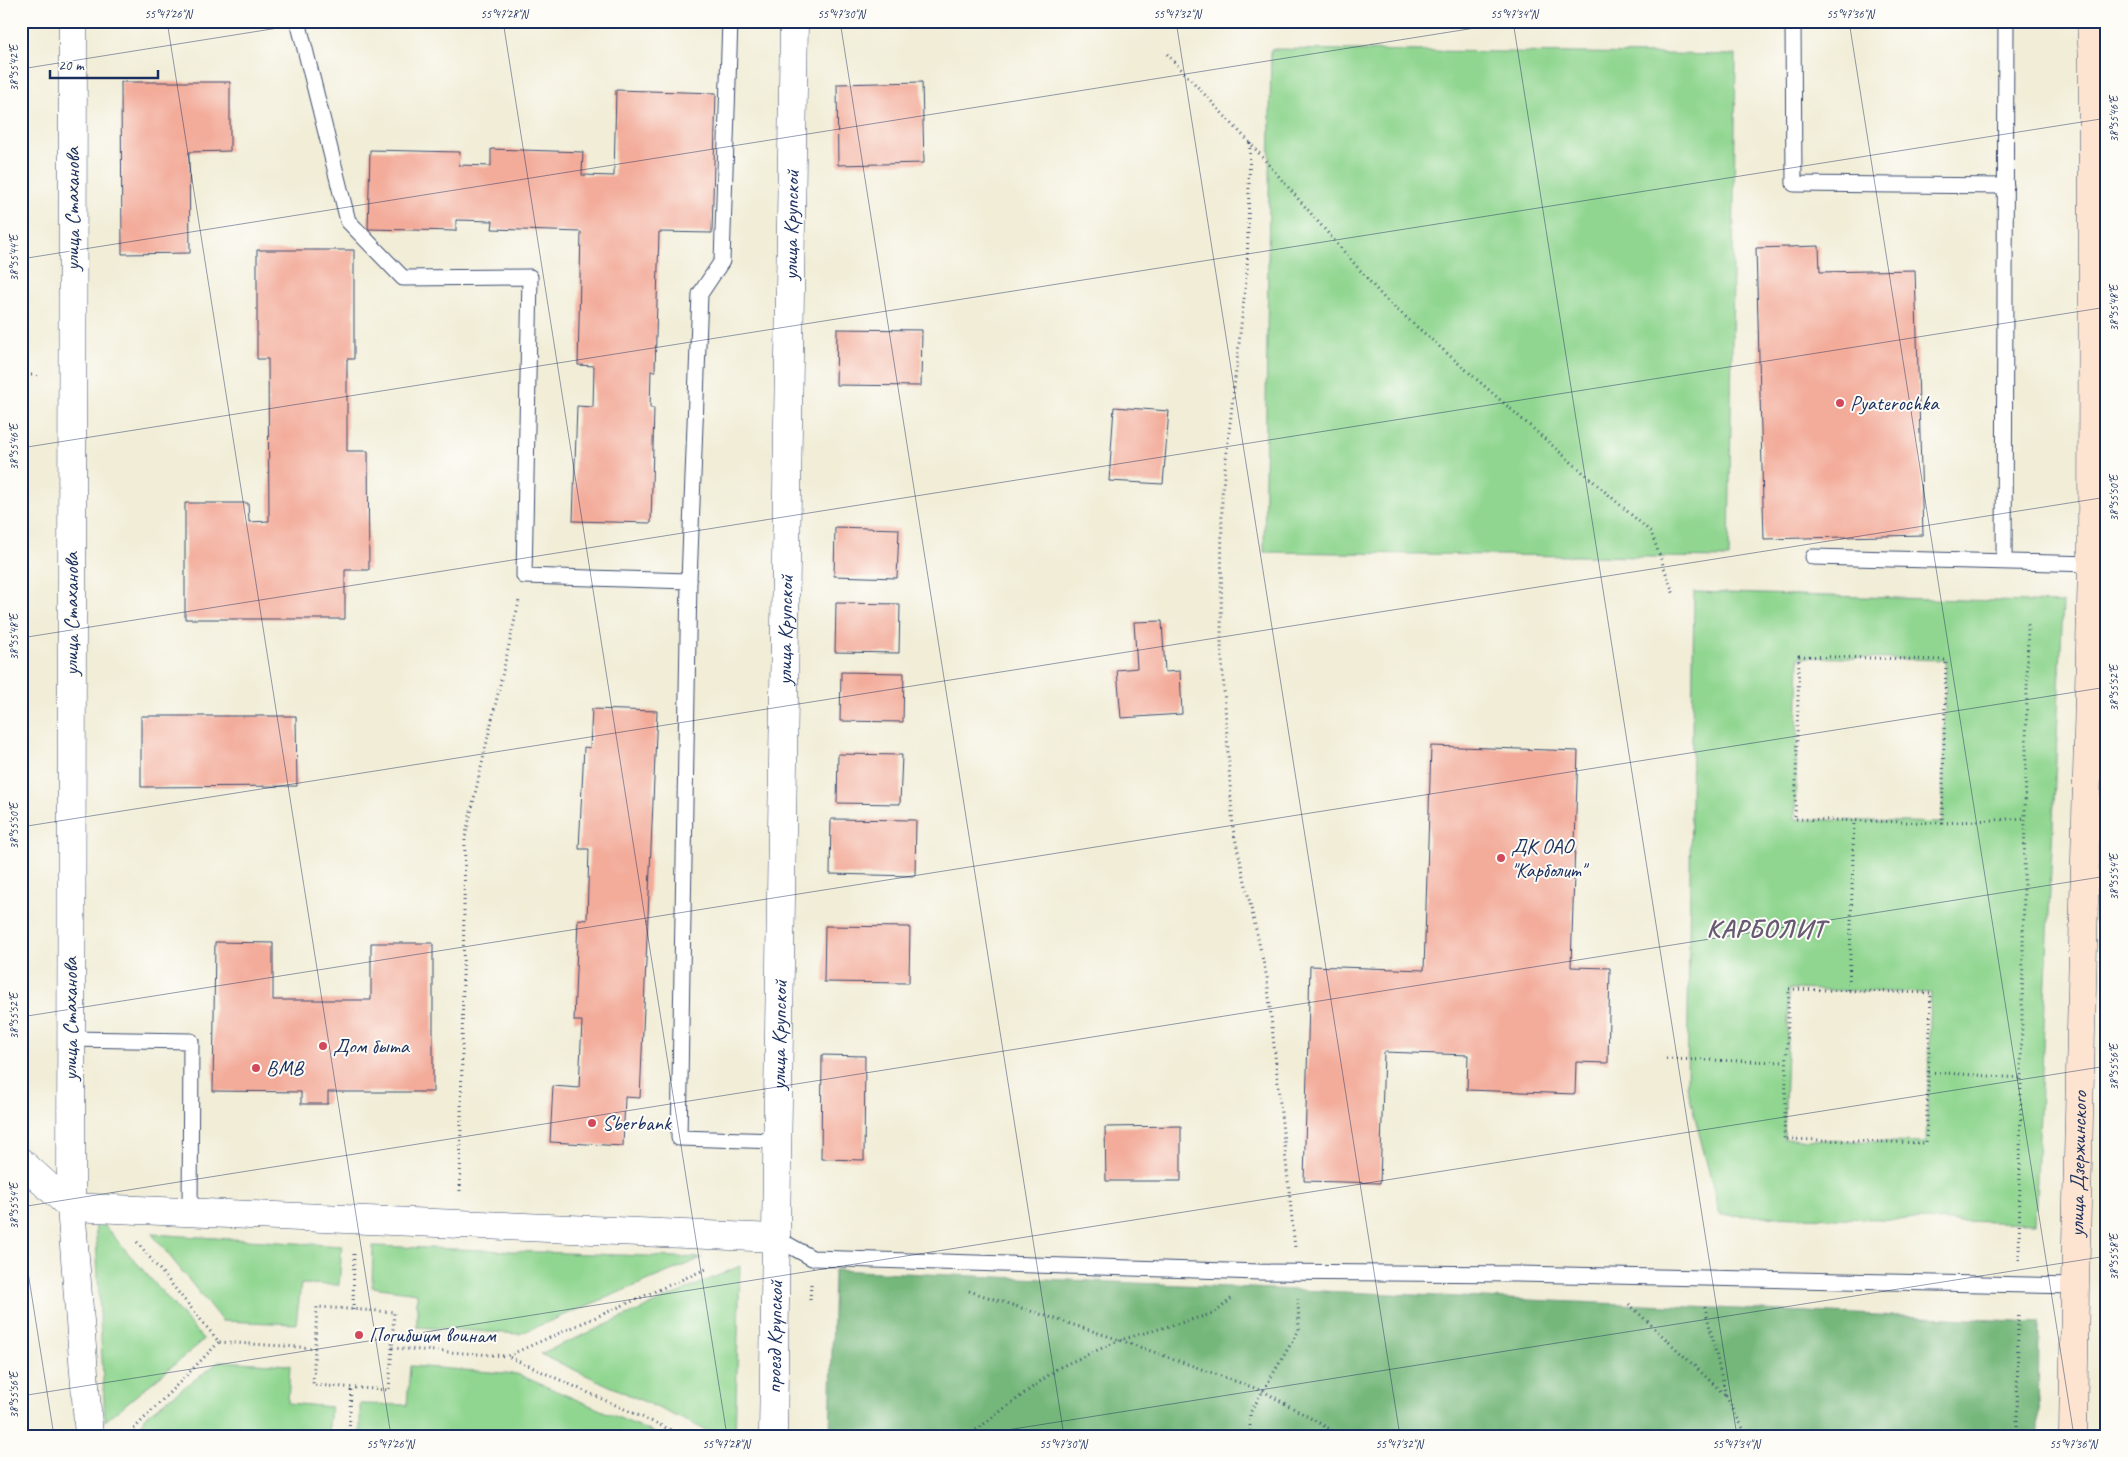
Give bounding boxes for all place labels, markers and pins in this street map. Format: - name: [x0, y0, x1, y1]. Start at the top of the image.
- place label: Pyaterochka: [1850, 390, 1940, 416]
- marker: Pyaterochka: [1834, 397, 1846, 409]
- place label: ДК ОАО "Карболит": [1511, 833, 1589, 883]
- marker: ДК ОАО "Карболит": [1495, 852, 1507, 864]
- place label: Дом быта: [333, 1033, 411, 1059]
- marker: Дом быта: [317, 1040, 329, 1052]
- place label: ВМВ: [266, 1055, 305, 1081]
- marker: ВМВ: [250, 1062, 262, 1074]
- place label: Sberbank: [602, 1110, 672, 1136]
- marker: Sberbank: [586, 1117, 598, 1129]
- place label: Погибшим воинам: [369, 1322, 497, 1348]
- marker: Погибшим воинам: [353, 1329, 365, 1341]

